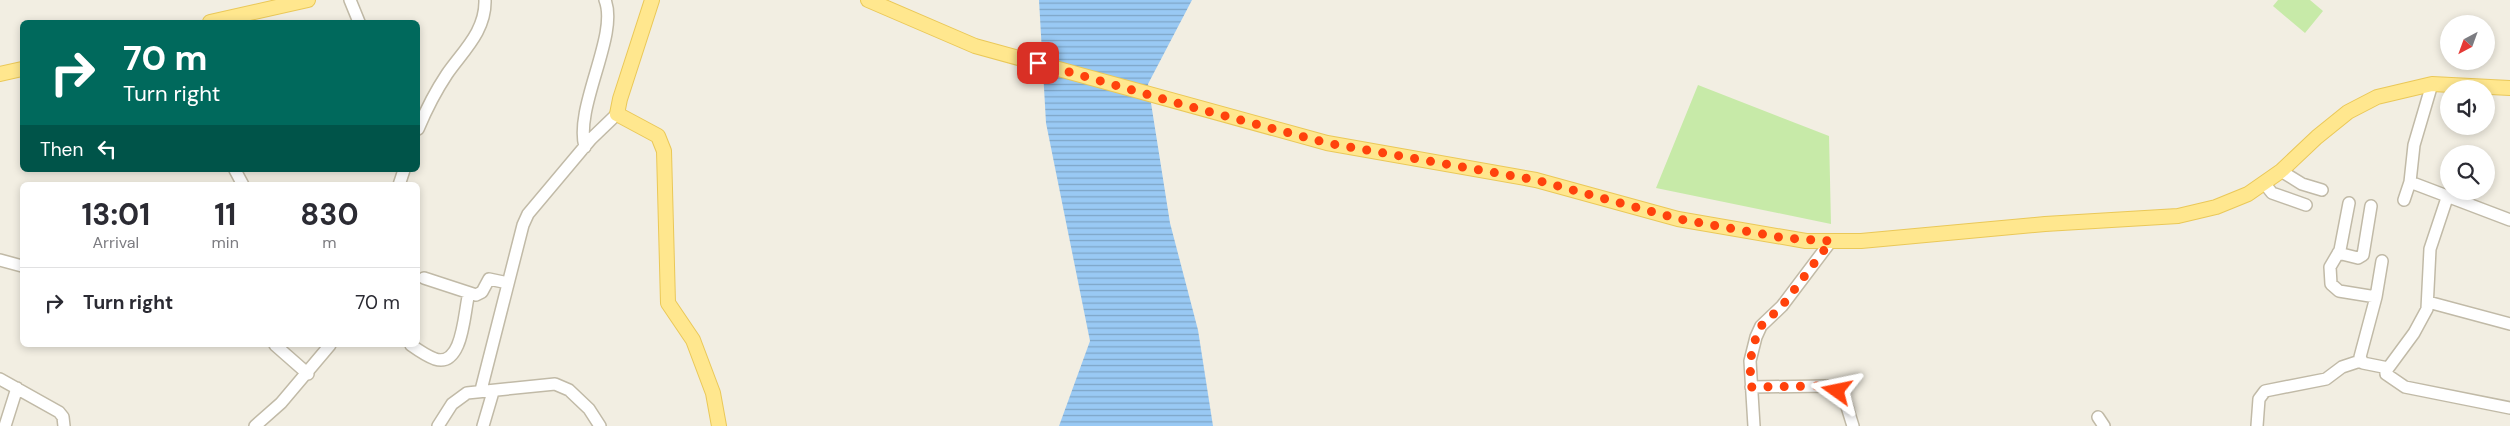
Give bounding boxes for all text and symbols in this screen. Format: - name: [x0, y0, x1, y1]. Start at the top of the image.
- north arrow: [2440, 15, 2495, 70]
- map controls: [2440, 15, 2495, 200]
- text: 70 m: [123, 35, 207, 81]
- icon: right: [40, 40, 105, 105]
- pin: [1017, 42, 1059, 84]
- icon: arrive: [1024, 49, 1052, 77]
- text: Turn right: [123, 79, 220, 108]
- button: sound: [2440, 80, 2495, 135]
- icon: left: [93, 135, 121, 163]
- text: Then: [40, 137, 83, 162]
- button: search: [2440, 145, 2495, 200]
- text: 13:01: [81, 195, 150, 234]
- text: 11: [214, 195, 236, 234]
- text: 830: [300, 195, 359, 234]
- text: Arrival: [92, 232, 139, 253]
- text: min: [212, 232, 239, 253]
- text: m: [322, 232, 337, 253]
- icon: right: [40, 289, 68, 317]
- text: Turn right: [83, 290, 173, 315]
- text: 70 m: [355, 290, 400, 315]
- position arrow: [1810, 364, 1862, 416]

